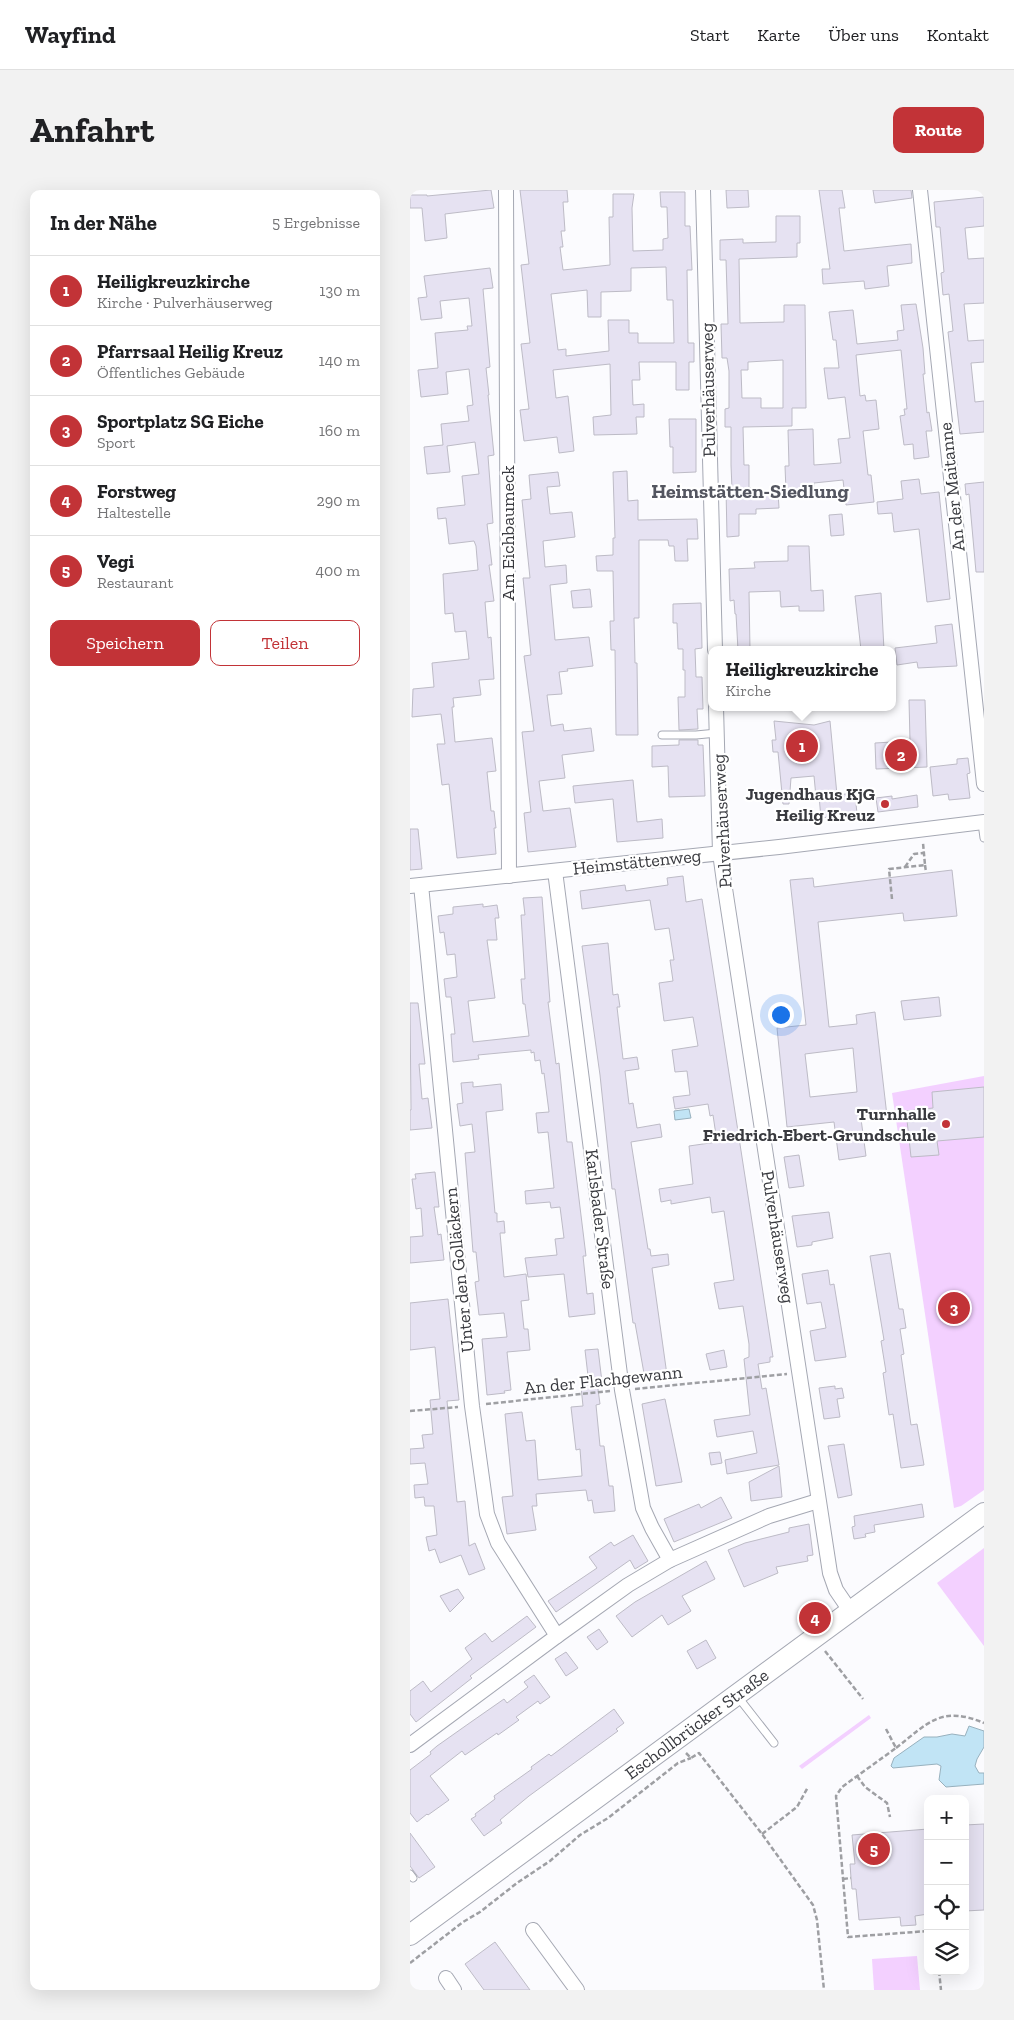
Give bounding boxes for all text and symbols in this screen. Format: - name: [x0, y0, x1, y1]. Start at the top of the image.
- text: Wayfind: [25, 20, 116, 49]
- text: Start: [690, 24, 729, 46]
- text: Karte: [757, 24, 800, 46]
- text: Über uns: [828, 24, 899, 46]
- text: Kontakt: [927, 24, 989, 46]
- button: Route: [893, 107, 984, 153]
- text: Anfahrt: [30, 109, 154, 151]
- text: In der Nähe: [50, 210, 157, 235]
- text: 5 Ergebnisse: [272, 213, 360, 232]
- text: Heiligkreuzkirche: [97, 270, 250, 293]
- text: 1: [63, 281, 69, 300]
- text: 130 m: [319, 281, 360, 300]
- text: Kirche · Pulverhäuserweg: [97, 293, 273, 312]
- street label: Pulverhäuserweg: [696, 322, 720, 457]
- text: Pfarrsaal Heilig Kreuz: [97, 340, 283, 363]
- text: 2: [62, 351, 70, 370]
- text: 140 m: [319, 351, 360, 370]
- text: Öffentliches Gebäude: [97, 363, 245, 382]
- text: Sportplatz SG Eiche: [97, 410, 264, 433]
- text: 3: [62, 421, 70, 440]
- text: 160 m: [319, 421, 360, 440]
- street label: An der Maitanne: [934, 421, 970, 553]
- text: Sport: [97, 433, 135, 452]
- street label: Am Eichbaumeck: [497, 465, 519, 601]
- district label: Heimstätten-Siedlung: [651, 479, 849, 503]
- text: Forstweg: [97, 480, 176, 503]
- text: 4: [61, 491, 71, 510]
- text: 290 m: [317, 491, 360, 510]
- text: Haltestelle: [97, 503, 171, 522]
- text: Vegi: [97, 550, 134, 573]
- text: 5: [62, 561, 70, 580]
- text: 400 m: [316, 561, 360, 580]
- text: Restaurant: [97, 573, 173, 592]
- button: Speichern: [50, 620, 200, 666]
- button: Teilen: [210, 620, 360, 666]
- popup: [708, 646, 896, 711]
- text: Heiligkreuzkirche: [726, 658, 878, 681]
- text: Kirche: [726, 681, 771, 700]
- pin: 1: [786, 727, 818, 765]
- pin: 2: [885, 736, 917, 774]
- street label: Pulverhäuserweg: [707, 753, 737, 889]
- place label: Jugendhaus KjG Heilig Kreuz: [745, 783, 875, 826]
- marker: Jugendhaus KjG Heilig Kreuz: [879, 798, 891, 810]
- street label: Heimstättenweg: [572, 844, 703, 880]
- your location: [768, 1002, 794, 1028]
- place label: Turnhalle Friedrich-Ebert-Grundschule: [703, 1103, 936, 1146]
- marker: Turnhalle Friedrich-Ebert-Grundschule: [940, 1118, 952, 1130]
- street label: Karlsbader Straße: [580, 1148, 620, 1290]
- street label: Pulverhäuserweg: [757, 1169, 799, 1305]
- street label: Unter den Golläckern: [439, 1186, 479, 1354]
- pin: 3: [938, 1289, 970, 1327]
- street label: An der Flachgewann: [523, 1361, 684, 1399]
- pin: 4: [799, 1599, 831, 1637]
- street label: Eschollbrücker Straße: [621, 1664, 773, 1784]
- map controls: [924, 1795, 969, 1975]
- button: +: [924, 1795, 969, 1840]
- pin: 5: [858, 1830, 890, 1868]
- button: −: [924, 1840, 969, 1885]
- button: locate: [924, 1885, 969, 1930]
- button: layers: [924, 1930, 969, 1975]

